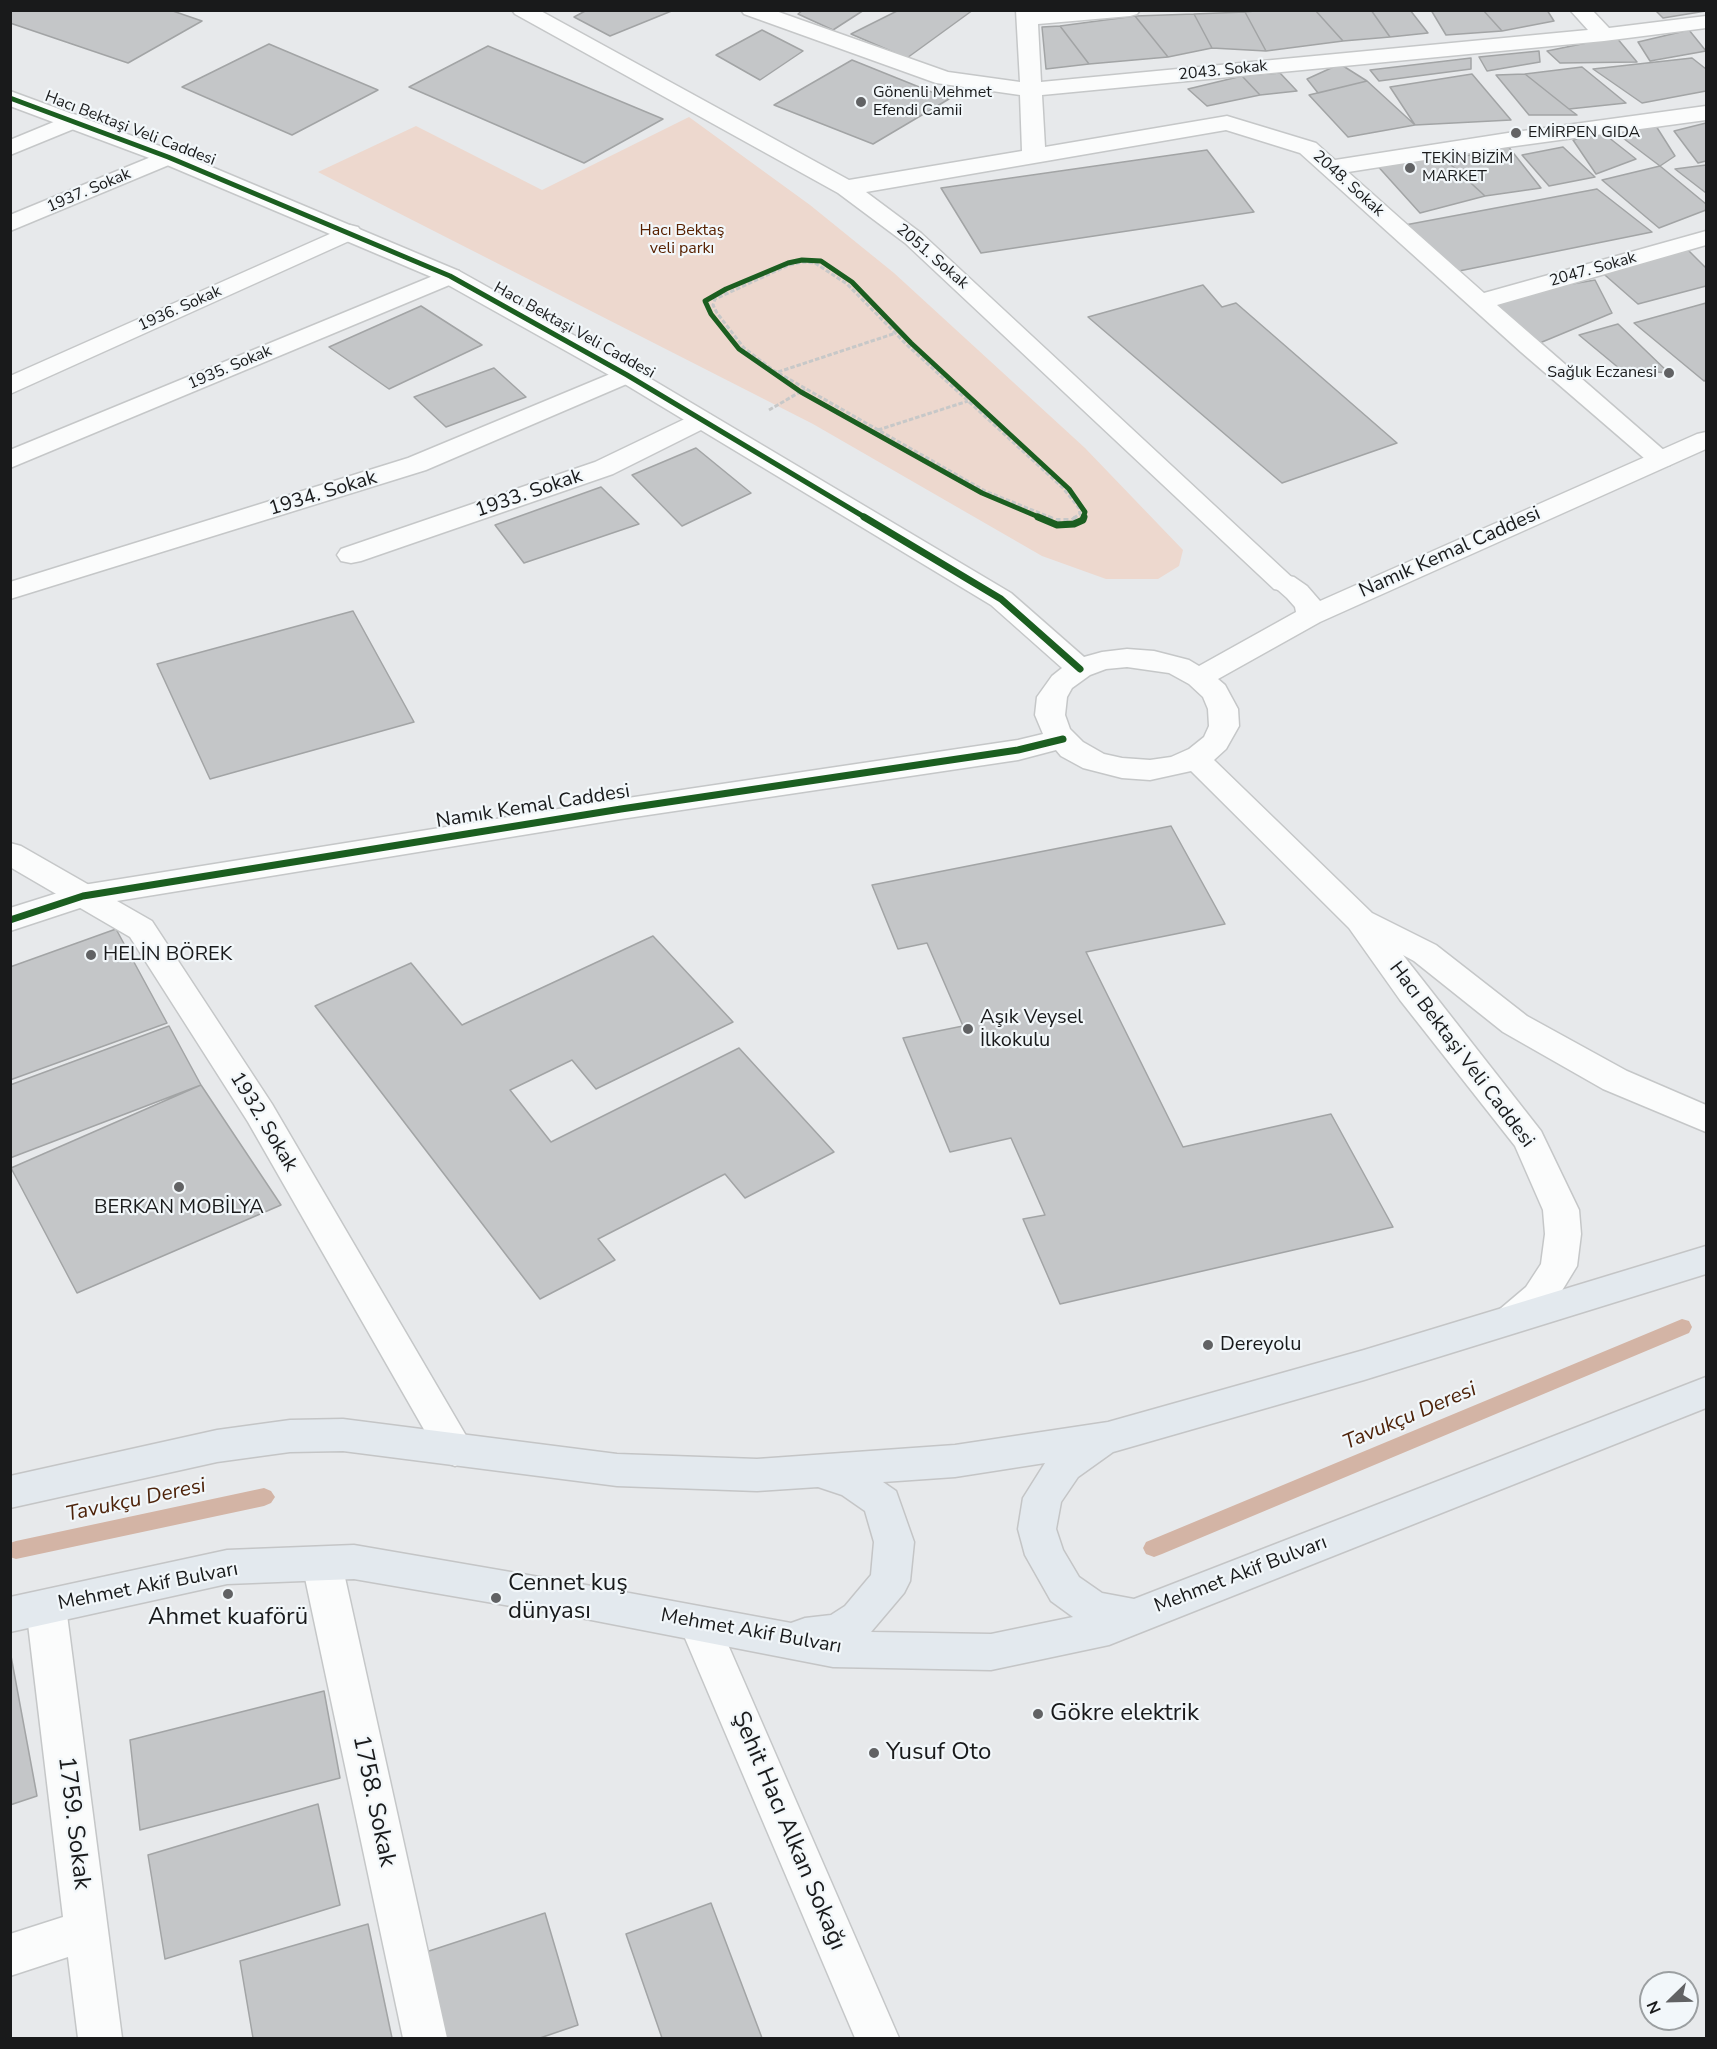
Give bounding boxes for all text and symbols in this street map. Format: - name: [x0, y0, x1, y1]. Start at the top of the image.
- street label: 2043. Sokak: [1178, 57, 1268, 85]
- place label: Gönenli Mehmet Efendi Camii: [873, 83, 992, 121]
- street label: Hacı Bektaşi Veli Caddesi: [42, 88, 218, 170]
- marker: Gönenli Mehmet Efendi Camii: [854, 95, 868, 109]
- place label: EMİRPEN GIDA: [1528, 123, 1640, 143]
- marker: EMİRPEN GIDA: [1509, 126, 1523, 140]
- street label: 2048. Sokak: [1308, 147, 1388, 221]
- place label: TEKİN BİZİM MARKET: [1422, 149, 1513, 187]
- marker: TEKİN BİZİM MARKET: [1403, 161, 1417, 175]
- street label: 1937. Sokak: [44, 165, 134, 217]
- street label: 2051. Sokak: [892, 220, 972, 294]
- park label: Hacı Bektaş veli parkı: [640, 221, 724, 259]
- street label: 2047. Sokak: [1547, 248, 1639, 292]
- street label: Hacı Bektaşi Veli Caddesi: [490, 279, 658, 383]
- street label: 1936. Sokak: [135, 282, 225, 336]
- street label: 1935. Sokak: [185, 342, 275, 394]
- place label: Sağlık Eczanesi: [1547, 363, 1657, 383]
- marker: Sağlık Eczanesi: [1662, 366, 1676, 380]
- street label: 1933. Sokak: [472, 464, 586, 524]
- street label: 1934. Sokak: [266, 466, 380, 522]
- street label: Namık Kemal Caddesi: [1356, 502, 1544, 604]
- street label: Namık Kemal Caddesi: [434, 780, 632, 834]
- place label: HELİN BÖREK: [103, 943, 232, 967]
- marker: HELİN BÖREK: [84, 948, 98, 962]
- street label: Hacı Bektaşi Veli Caddesi: [1383, 957, 1539, 1153]
- place label: Aşık Veysel İlkokulu: [980, 1006, 1083, 1053]
- marker: Aşık Veysel İlkokulu: [961, 1022, 975, 1036]
- street label: 1932. Sokak: [224, 1068, 302, 1176]
- marker: BERKAN MOBİLYA: [172, 1180, 186, 1194]
- place label: BERKAN MOBİLYA: [94, 1196, 264, 1220]
- place label: Dereyolu: [1220, 1333, 1301, 1357]
- marker: Dereyolu: [1201, 1338, 1215, 1352]
- water label: Tavukçu Deresi: [1340, 1378, 1480, 1456]
- water label: Tavukçu Deresi: [64, 1474, 208, 1528]
- street label: Mehmet Akif Bulvarı: [1151, 1531, 1331, 1619]
- street label: Mehmet Akif Bulvarı: [56, 1558, 240, 1616]
- place label: Cennet kuş dünyası: [508, 1570, 628, 1626]
- marker: Ahmet kuaförü: [221, 1587, 235, 1601]
- marker: Cennet kuş dünyası: [489, 1591, 503, 1605]
- place label: Ahmet kuaförü: [148, 1604, 308, 1632]
- street label: Mehmet Akif Bulvarı: [659, 1604, 843, 1660]
- place label: Gökre elektrik: [1050, 1700, 1199, 1728]
- street label: Şehit Hacı Alkan Sokağı: [725, 1707, 851, 1955]
- marker: Gökre elektrik: [1031, 1707, 1045, 1721]
- street label: 1758. Sokak: [345, 1732, 401, 1870]
- place label: Yusuf Oto: [886, 1739, 991, 1767]
- marker: Yusuf Oto: [867, 1746, 881, 1760]
- street label: 1759. Sokak: [51, 1755, 95, 1891]
- north arrow: [1639, 1971, 1699, 2031]
- text: N: [1642, 1997, 1667, 2017]

